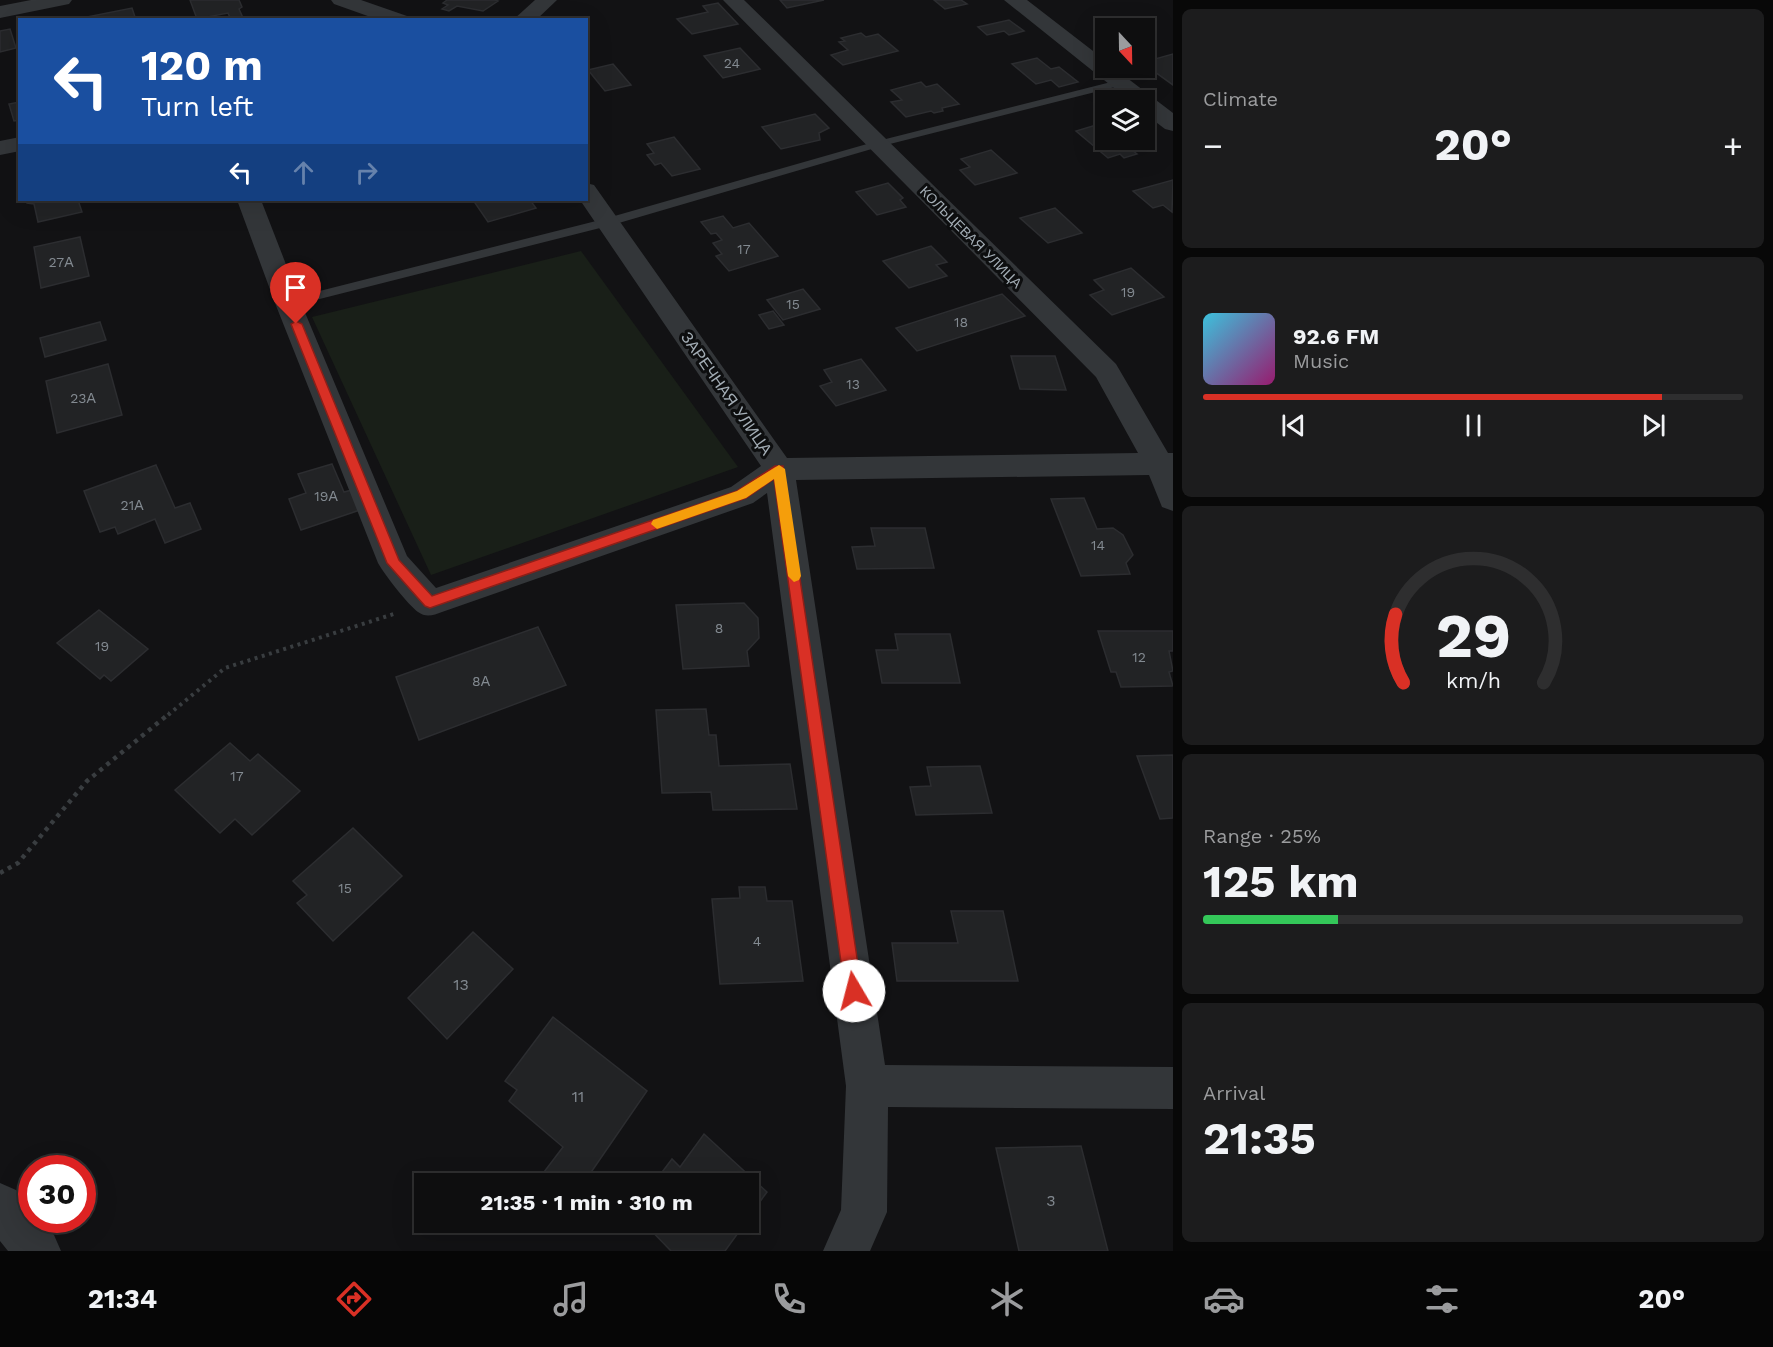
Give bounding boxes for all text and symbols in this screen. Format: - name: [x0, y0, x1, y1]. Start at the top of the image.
- north arrow: [1095, 18, 1155, 78]
- map controls: [1095, 18, 1155, 150]
- text: 120 m: [141, 41, 263, 90]
- icon: left: [42, 42, 120, 120]
- house number: 24: [724, 55, 740, 71]
- text: Climate: [1203, 87, 1278, 111]
- button: layers: [1095, 90, 1155, 150]
- text: Turn left: [141, 91, 253, 123]
- text: 20°: [1434, 118, 1512, 171]
- text: −: [1203, 126, 1223, 165]
- text: +: [1723, 126, 1743, 165]
- icon: left: [224, 156, 257, 189]
- icon: ahead: [287, 156, 320, 189]
- icon: right: [350, 156, 383, 189]
- street label: КОЛЬЦЕВАЯ УЛИЦА: [917, 183, 1026, 292]
- house number: 17: [737, 241, 751, 257]
- house number: 27А: [48, 254, 74, 270]
- pin: [270, 262, 321, 324]
- icon: arrive: [279, 271, 312, 304]
- house number: 19: [1121, 284, 1135, 300]
- house number: 15: [786, 296, 800, 312]
- house number: 18: [954, 314, 968, 330]
- text: 92.6 FM: [1293, 324, 1379, 349]
- street label: ЗАРЕЧНАЯ УЛИЦА: [677, 328, 776, 459]
- text: Music: [1293, 349, 1349, 373]
- house number: 13: [846, 376, 860, 392]
- house number: 23А: [70, 390, 96, 406]
- icon: previous: [1277, 409, 1310, 442]
- icon: pause: [1457, 409, 1490, 442]
- icon: next: [1637, 409, 1670, 442]
- house number: 19А: [314, 488, 338, 504]
- house number: 21А: [121, 497, 144, 513]
- house number: 14: [1091, 537, 1105, 553]
- text: 29: [1435, 599, 1511, 672]
- house number: 8: [715, 620, 723, 636]
- house number: 19: [95, 638, 109, 654]
- house number: 12: [1132, 649, 1146, 665]
- text: km/h: [1445, 668, 1501, 693]
- house number: 8А: [472, 673, 491, 689]
- house number: 17: [230, 768, 244, 784]
- text: Range · 25%: [1203, 824, 1321, 848]
- text: 125 km: [1203, 855, 1359, 908]
- house number: 15: [338, 880, 352, 896]
- house number: 4: [753, 933, 761, 949]
- position arrow: [822, 959, 886, 1023]
- house number: 13: [453, 975, 469, 994]
- text: Arrival: [1203, 1081, 1265, 1105]
- house number: 11: [572, 1087, 584, 1106]
- text: 21:35: [1203, 1112, 1316, 1165]
- speed limit sign: 30: [18, 1155, 96, 1233]
- text: 21:35 · 1 min · 310 m: [480, 1190, 693, 1215]
- house number: 3: [1046, 1191, 1056, 1210]
- icon: directions: [333, 1278, 375, 1320]
- icon: music: [550, 1278, 592, 1320]
- icon: phone: [768, 1278, 810, 1320]
- icon: climate: [986, 1278, 1028, 1320]
- icon: car: [1203, 1278, 1245, 1320]
- icon: filters: [1421, 1278, 1463, 1320]
- text: 21:34: [88, 1283, 157, 1315]
- text: 20°: [1638, 1283, 1685, 1315]

